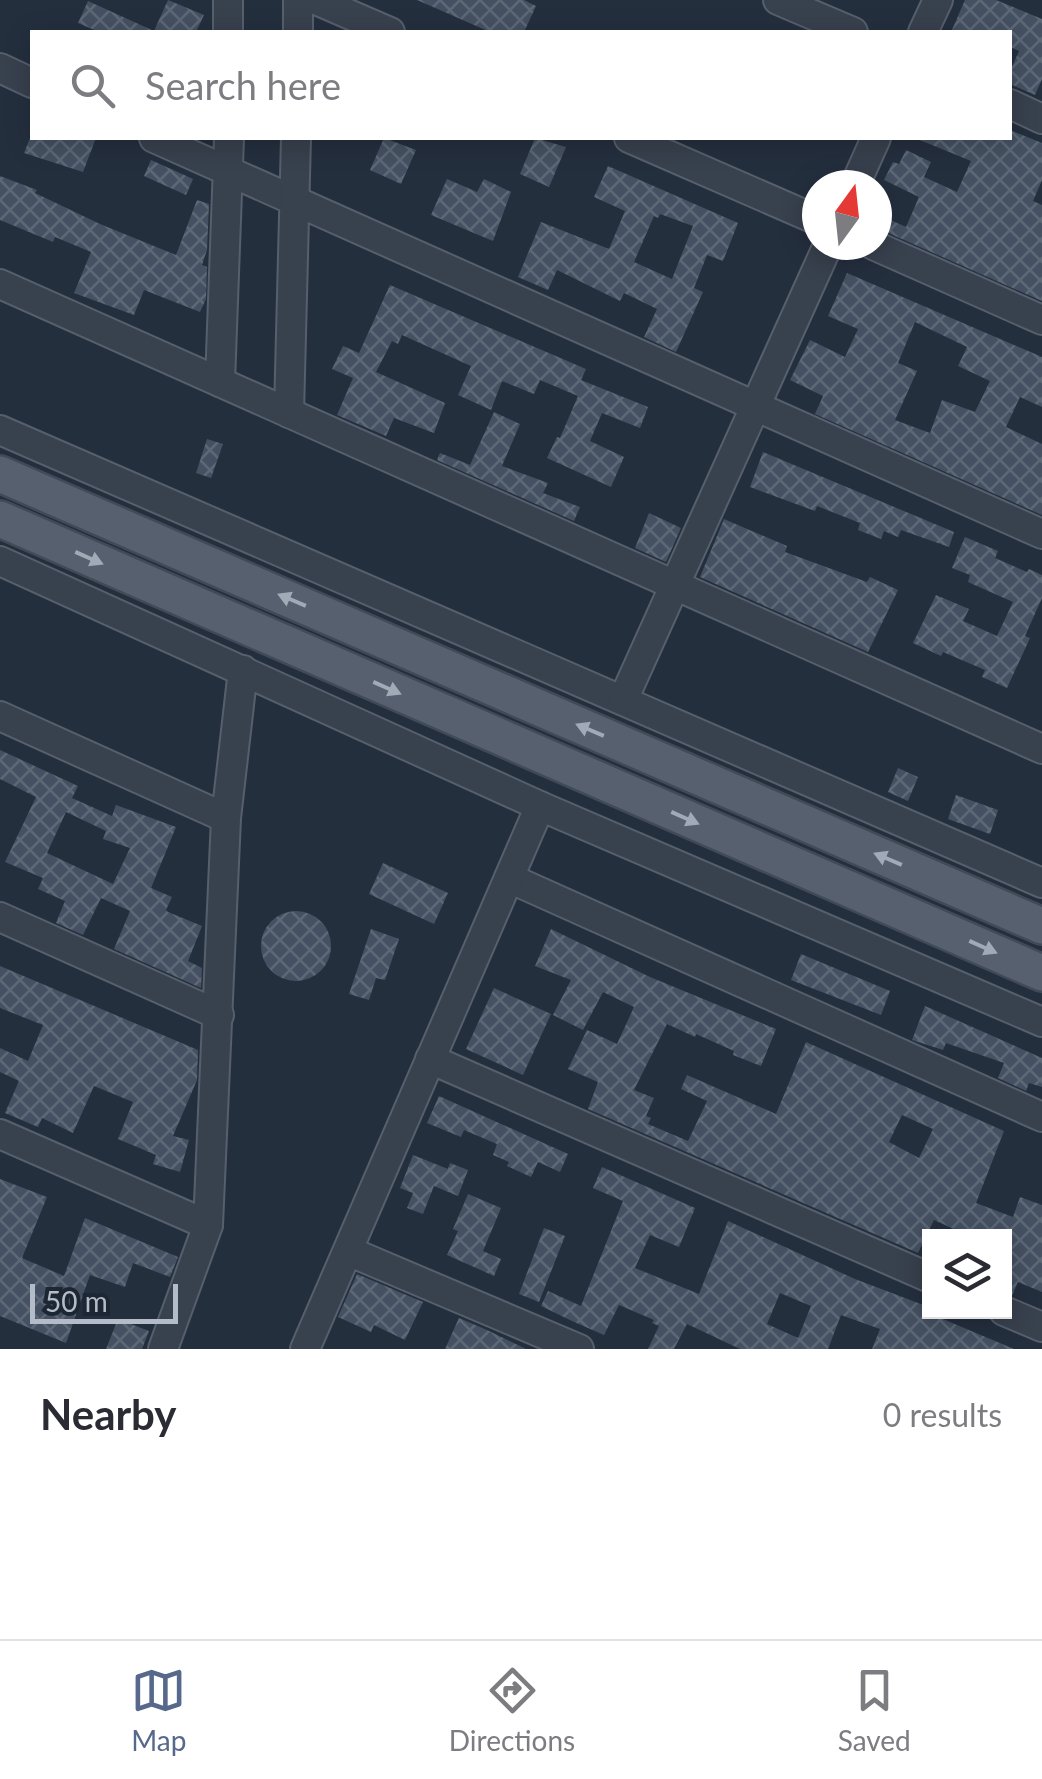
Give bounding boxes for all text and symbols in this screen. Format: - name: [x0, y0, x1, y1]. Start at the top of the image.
- search box: [30, 30, 1012, 140]
- icon: search: [65, 58, 120, 113]
- text: Search here: [145, 62, 341, 108]
- north arrow: [802, 170, 892, 260]
- one-way arrow: [74, 550, 104, 566]
- one-way arrow: [277, 592, 307, 608]
- one-way arrow: [372, 680, 402, 696]
- one-way arrow: [575, 722, 605, 738]
- one-way arrow: [670, 810, 700, 826]
- one-way arrow: [873, 851, 903, 867]
- one-way arrow: [968, 939, 998, 955]
- map controls: [922, 1229, 1012, 1319]
- button: layers: [922, 1229, 1012, 1319]
- scale bar: [30, 1279, 178, 1324]
- text: 50 m: [45, 1284, 108, 1318]
- text: Nearby: [40, 1389, 177, 1439]
- text: 0 results: [883, 1395, 1002, 1434]
- tab: Map: [131, 1663, 186, 1757]
- tab: Directions: [449, 1663, 575, 1757]
- tab: Saved: [838, 1663, 911, 1757]

